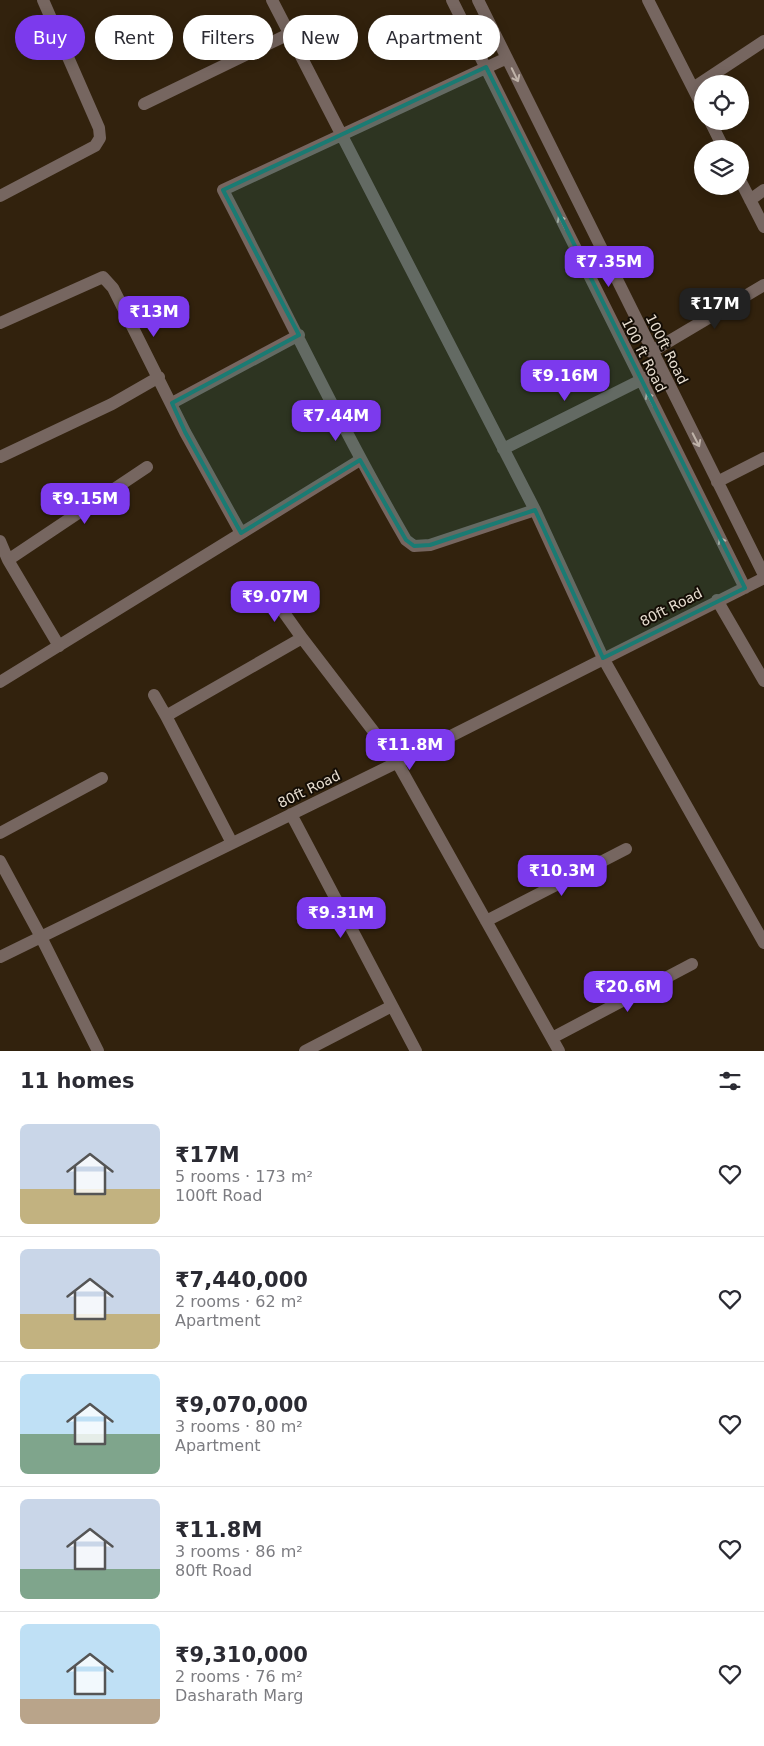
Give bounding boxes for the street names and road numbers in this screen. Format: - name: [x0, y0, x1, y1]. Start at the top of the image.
- street label: 100ft Road: [643, 311, 691, 387]
- street label: 100 ft Road: [618, 315, 670, 395]
- street label: 80ft Road: [637, 585, 705, 629]
- street label: 80ft Road: [275, 767, 343, 811]

